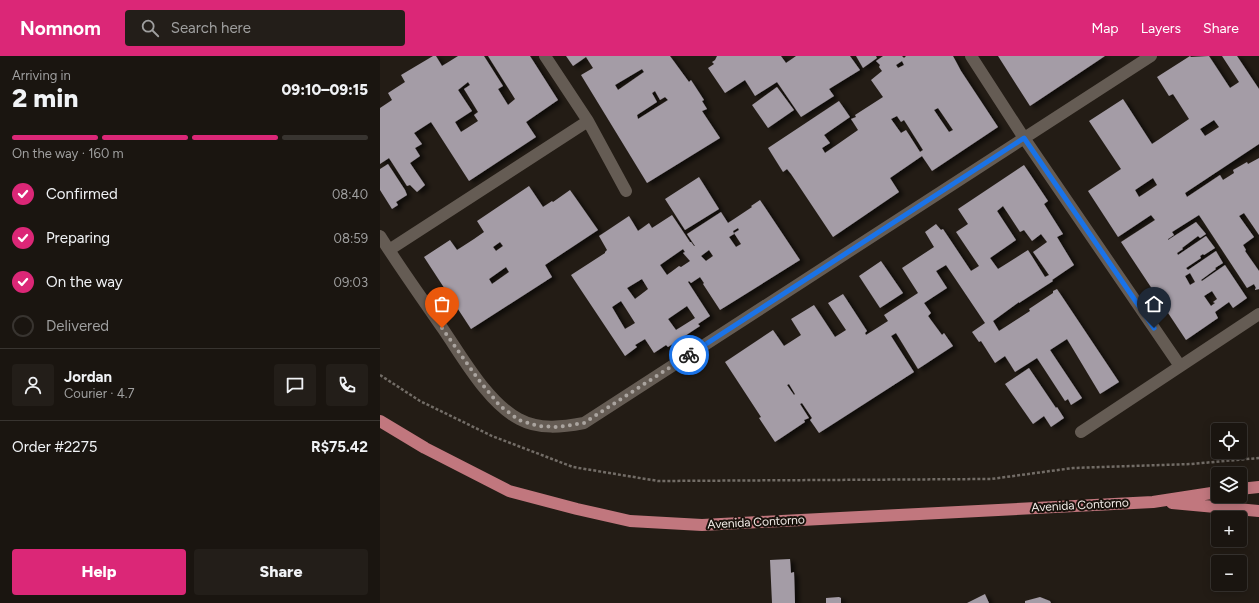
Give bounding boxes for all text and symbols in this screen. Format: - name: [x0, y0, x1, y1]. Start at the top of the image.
- search box: [125, 10, 405, 46]
- text: Nomnom: [20, 17, 101, 40]
- icon: search: [139, 17, 161, 39]
- text: Search here: [171, 19, 251, 37]
- text: Map: [1091, 20, 1119, 37]
- text: Layers: [1141, 20, 1181, 37]
- text: Share: [1203, 20, 1239, 37]
- text: Arriving in: [12, 68, 71, 83]
- text: 09:10–09:15: [282, 81, 368, 99]
- text: 2 min: [12, 82, 78, 114]
- text: On the way · 160 m: [12, 146, 124, 161]
- icon: check: [12, 183, 34, 205]
- text: Confirmed: [46, 185, 118, 203]
- text: 08:40: [332, 187, 368, 202]
- icon: check: [12, 227, 34, 249]
- text: Preparing: [46, 229, 110, 247]
- text: 08:59: [334, 231, 368, 246]
- icon: check: [12, 271, 34, 293]
- text: On the way: [46, 273, 123, 291]
- text: 09:03: [334, 275, 368, 290]
- pin: [425, 287, 459, 328]
- pin: [1137, 287, 1171, 328]
- icon: bag: [431, 293, 453, 315]
- icon: home: [1143, 293, 1165, 315]
- text: Delivered: [46, 317, 109, 335]
- courier: [669, 335, 709, 375]
- icon: bike: [678, 344, 700, 366]
- button: person: [12, 364, 54, 406]
- button: chat: [274, 364, 316, 406]
- button: phone: [326, 364, 368, 406]
- text: Jordan: [64, 368, 112, 386]
- text: Courier · 4.7: [64, 386, 135, 401]
- map controls: [1211, 423, 1247, 591]
- button: locate: [1211, 423, 1247, 459]
- text: Order #2275: [12, 438, 97, 456]
- text: R$75.42: [311, 438, 368, 456]
- button: layers: [1211, 467, 1247, 503]
- street label: Avenida Contorno: [1031, 495, 1129, 515]
- button: +: [1211, 511, 1247, 547]
- street label: Avenida Contorno: [707, 512, 805, 532]
- button: Help: [12, 549, 186, 595]
- button: Share: [194, 549, 368, 595]
- button: −: [1211, 555, 1247, 591]

